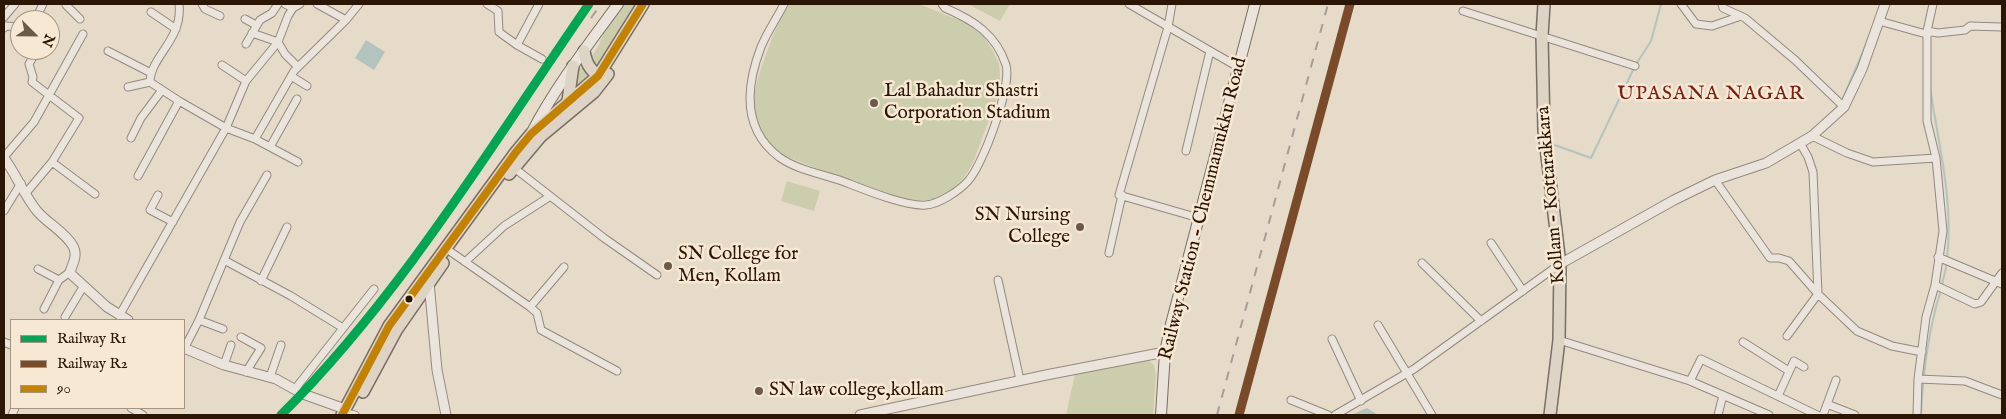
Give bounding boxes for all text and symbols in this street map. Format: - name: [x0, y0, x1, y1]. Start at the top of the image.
- north arrow: [10, 10, 60, 60]
- text: N: [37, 31, 59, 50]
- street label: Railway Station - Chemmamukku Road: [1155, 55, 1253, 363]
- place label: Lal Bahadur Shastri Corporation Stadium: [884, 81, 1050, 125]
- district label: UPASANA NAGAR: [1616, 83, 1806, 107]
- marker: Lal Bahadur Shastri Corporation Stadium: [868, 97, 880, 109]
- street label: Kollam - Kottarakkara: [1533, 105, 1571, 285]
- place label: SN Nursing College: [975, 205, 1070, 249]
- marker: SN Nursing College: [1074, 221, 1086, 233]
- place label: SN College for Men, Kollam: [678, 244, 798, 288]
- marker: SN College for Men, Kollam: [662, 260, 674, 272]
- unlabelled marker: [404, 294, 414, 304]
- legend: [10, 319, 185, 409]
- text: Railway R1: [57, 329, 126, 348]
- text: Railway R2: [57, 354, 128, 373]
- text: 90: [57, 379, 71, 398]
- place label: SN law college,kollam: [769, 380, 944, 402]
- marker: SN law college,kollam: [753, 385, 765, 397]

